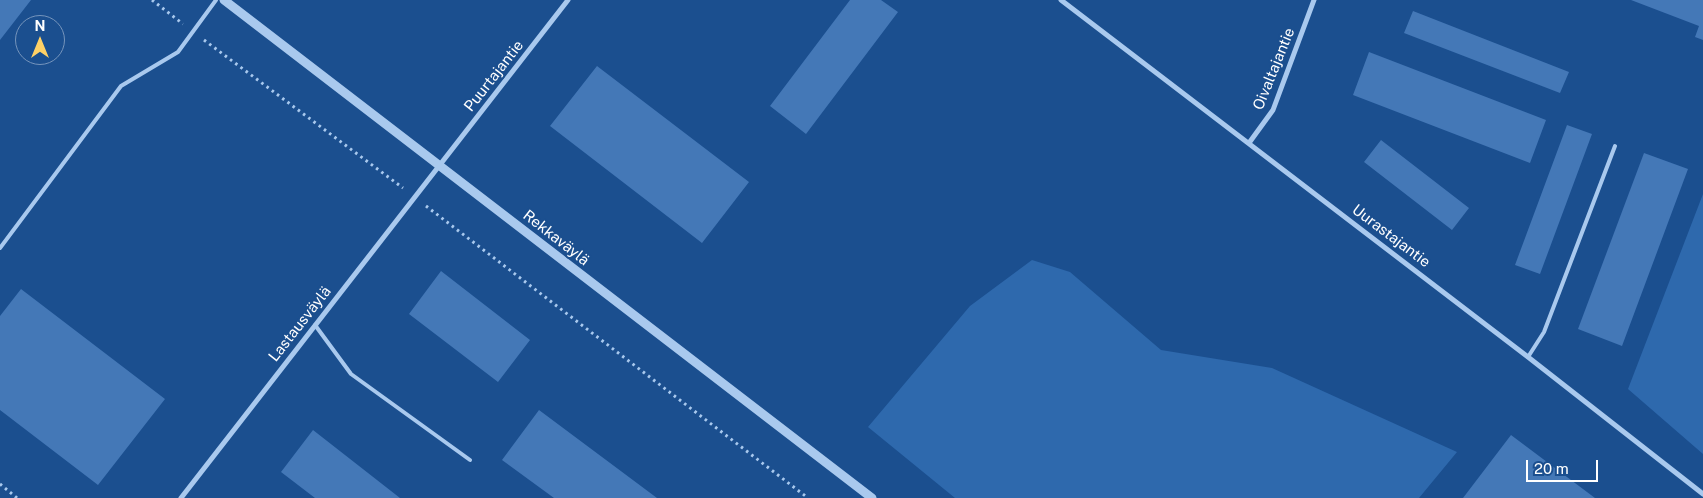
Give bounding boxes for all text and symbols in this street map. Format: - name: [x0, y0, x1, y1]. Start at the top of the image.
- north arrow: [15, 15, 65, 65]
- text: N: [35, 18, 45, 34]
- street label: Oivaltajantie: [1249, 25, 1299, 113]
- street label: Puurtajantie: [461, 37, 527, 115]
- street label: Uurastajantie: [1348, 201, 1434, 271]
- street label: Rekkaväylä: [519, 206, 593, 270]
- street label: Lastausväylä: [265, 283, 335, 365]
- scale bar: [1528, 450, 1600, 482]
- text: 20 m: [1534, 460, 1569, 477]

